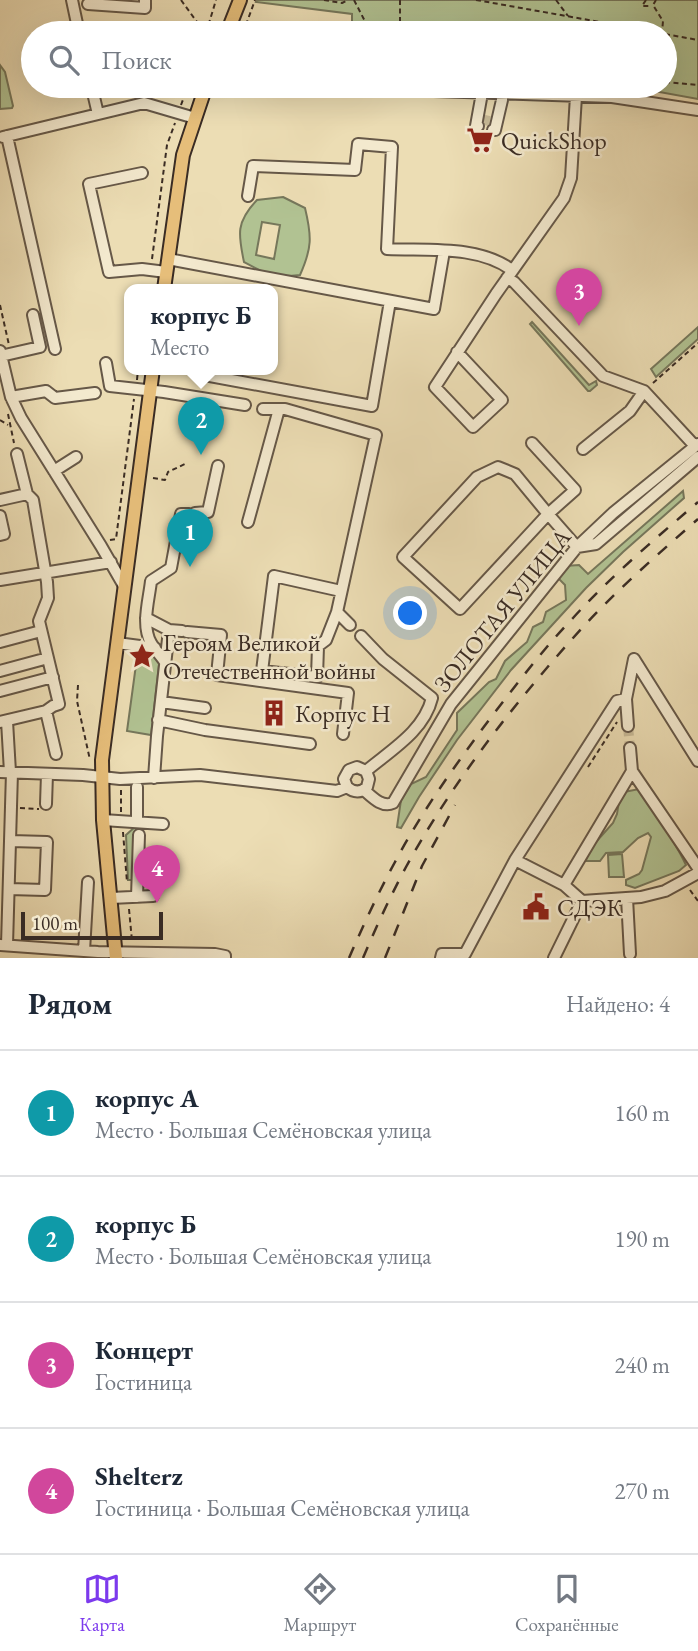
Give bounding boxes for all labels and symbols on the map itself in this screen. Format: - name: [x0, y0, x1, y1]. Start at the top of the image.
- supermarket icon: QuickShop: [465, 125, 495, 155]
- place label: QuickShop: [501, 125, 607, 156]
- pin: 3: [556, 268, 602, 326]
- pin: 2: [178, 397, 224, 455]
- pin: 1: [167, 509, 213, 567]
- street label: ЗОЛОТАЯ УЛИЦА: [427, 522, 578, 698]
- your location: [393, 596, 427, 630]
- place label: Героям Великой Отечественной войны: [163, 627, 376, 686]
- place icon: Героям Великой Отечественной войны: [127, 641, 157, 671]
- building icon: Корпус Н: [259, 698, 289, 728]
- place label: Корпус Н: [295, 698, 391, 729]
- pin: 4: [134, 845, 180, 903]
- public building icon: СДЭК: [521, 892, 551, 922]
- place label: СДЭК: [557, 892, 623, 923]
- scale bar: [21, 909, 163, 941]

